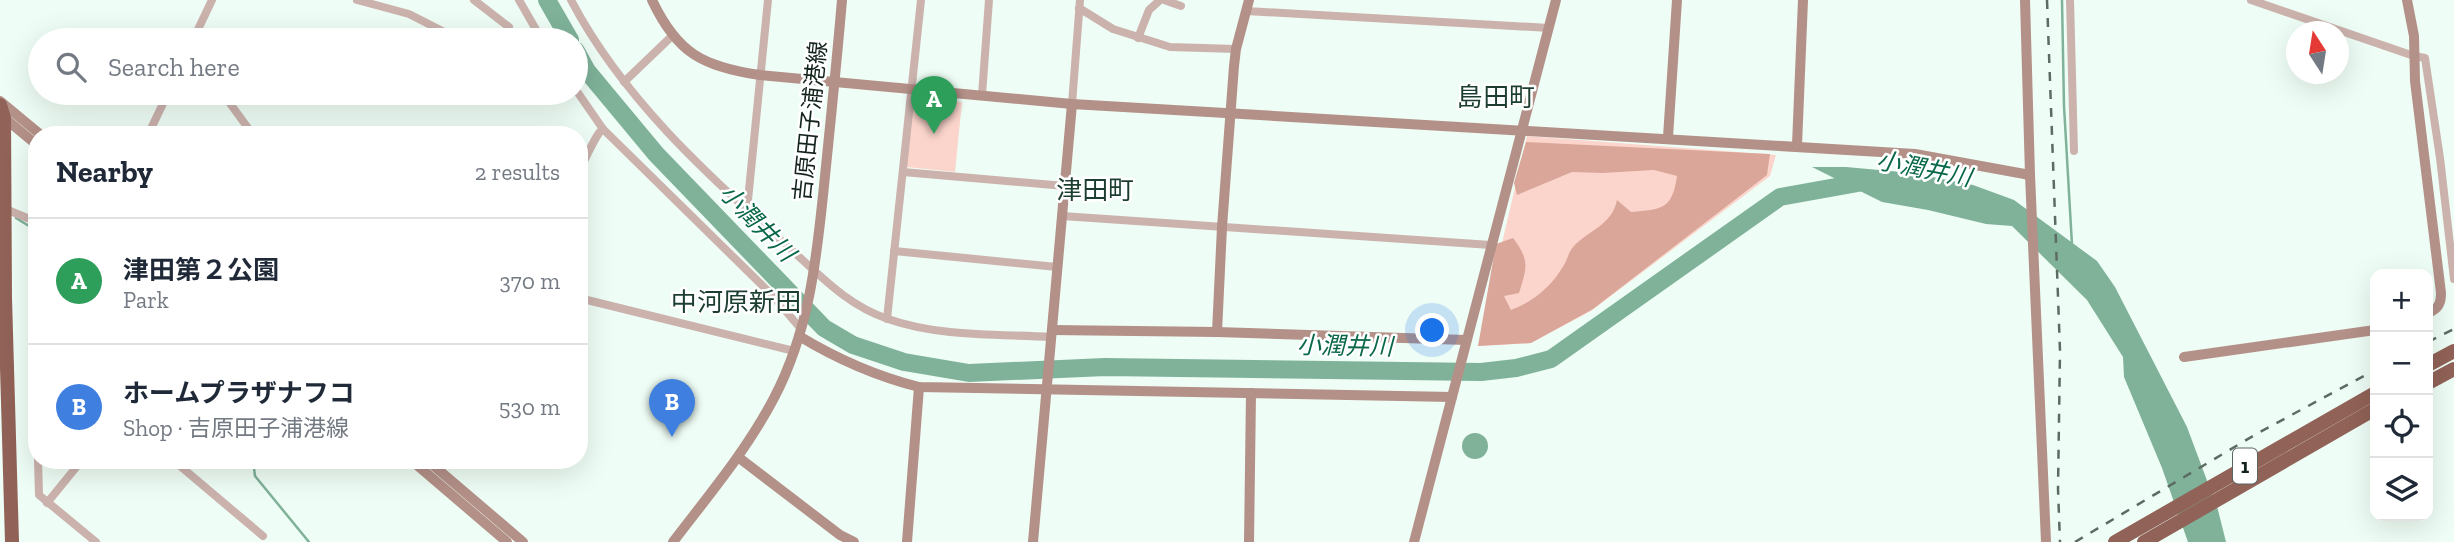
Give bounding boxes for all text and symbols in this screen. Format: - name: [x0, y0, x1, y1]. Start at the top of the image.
- north arrow: [2286, 21, 2349, 84]
- search box: [28, 28, 588, 105]
- street label: 吉原田子浦港線: [788, 39, 832, 203]
- icon: search: [52, 48, 90, 86]
- text: Search here: [108, 51, 240, 83]
- pin: A: [911, 76, 957, 134]
- district label: 島田町: [1457, 81, 1535, 113]
- water label: 小潤井川: [1874, 145, 1977, 192]
- text: Nearby: [56, 154, 153, 190]
- text: 2 results: [475, 158, 560, 186]
- district label: 津田町: [1056, 174, 1134, 206]
- water label: 小潤井川: [714, 178, 803, 269]
- text: 津田第２公園: [123, 254, 279, 286]
- text: A: [71, 267, 87, 295]
- text: 370 m: [500, 267, 560, 295]
- map controls: [2370, 269, 2433, 521]
- button: +: [2370, 269, 2433, 332]
- text: Park: [123, 286, 169, 314]
- district label: 中河原新田: [671, 286, 801, 318]
- your location: [1415, 313, 1449, 347]
- water label: 小潤井川: [1297, 330, 1396, 361]
- button: −: [2370, 332, 2433, 395]
- text: ホームプラザナフコ: [123, 377, 355, 409]
- pin: B: [649, 379, 695, 437]
- text: B: [72, 393, 86, 421]
- text: 530 m: [499, 393, 560, 421]
- button: locate: [2370, 395, 2433, 458]
- text: Shop · 吉原田子浦港線: [123, 414, 349, 442]
- road number: 1: [2233, 448, 2257, 484]
- button: layers: [2370, 458, 2433, 521]

